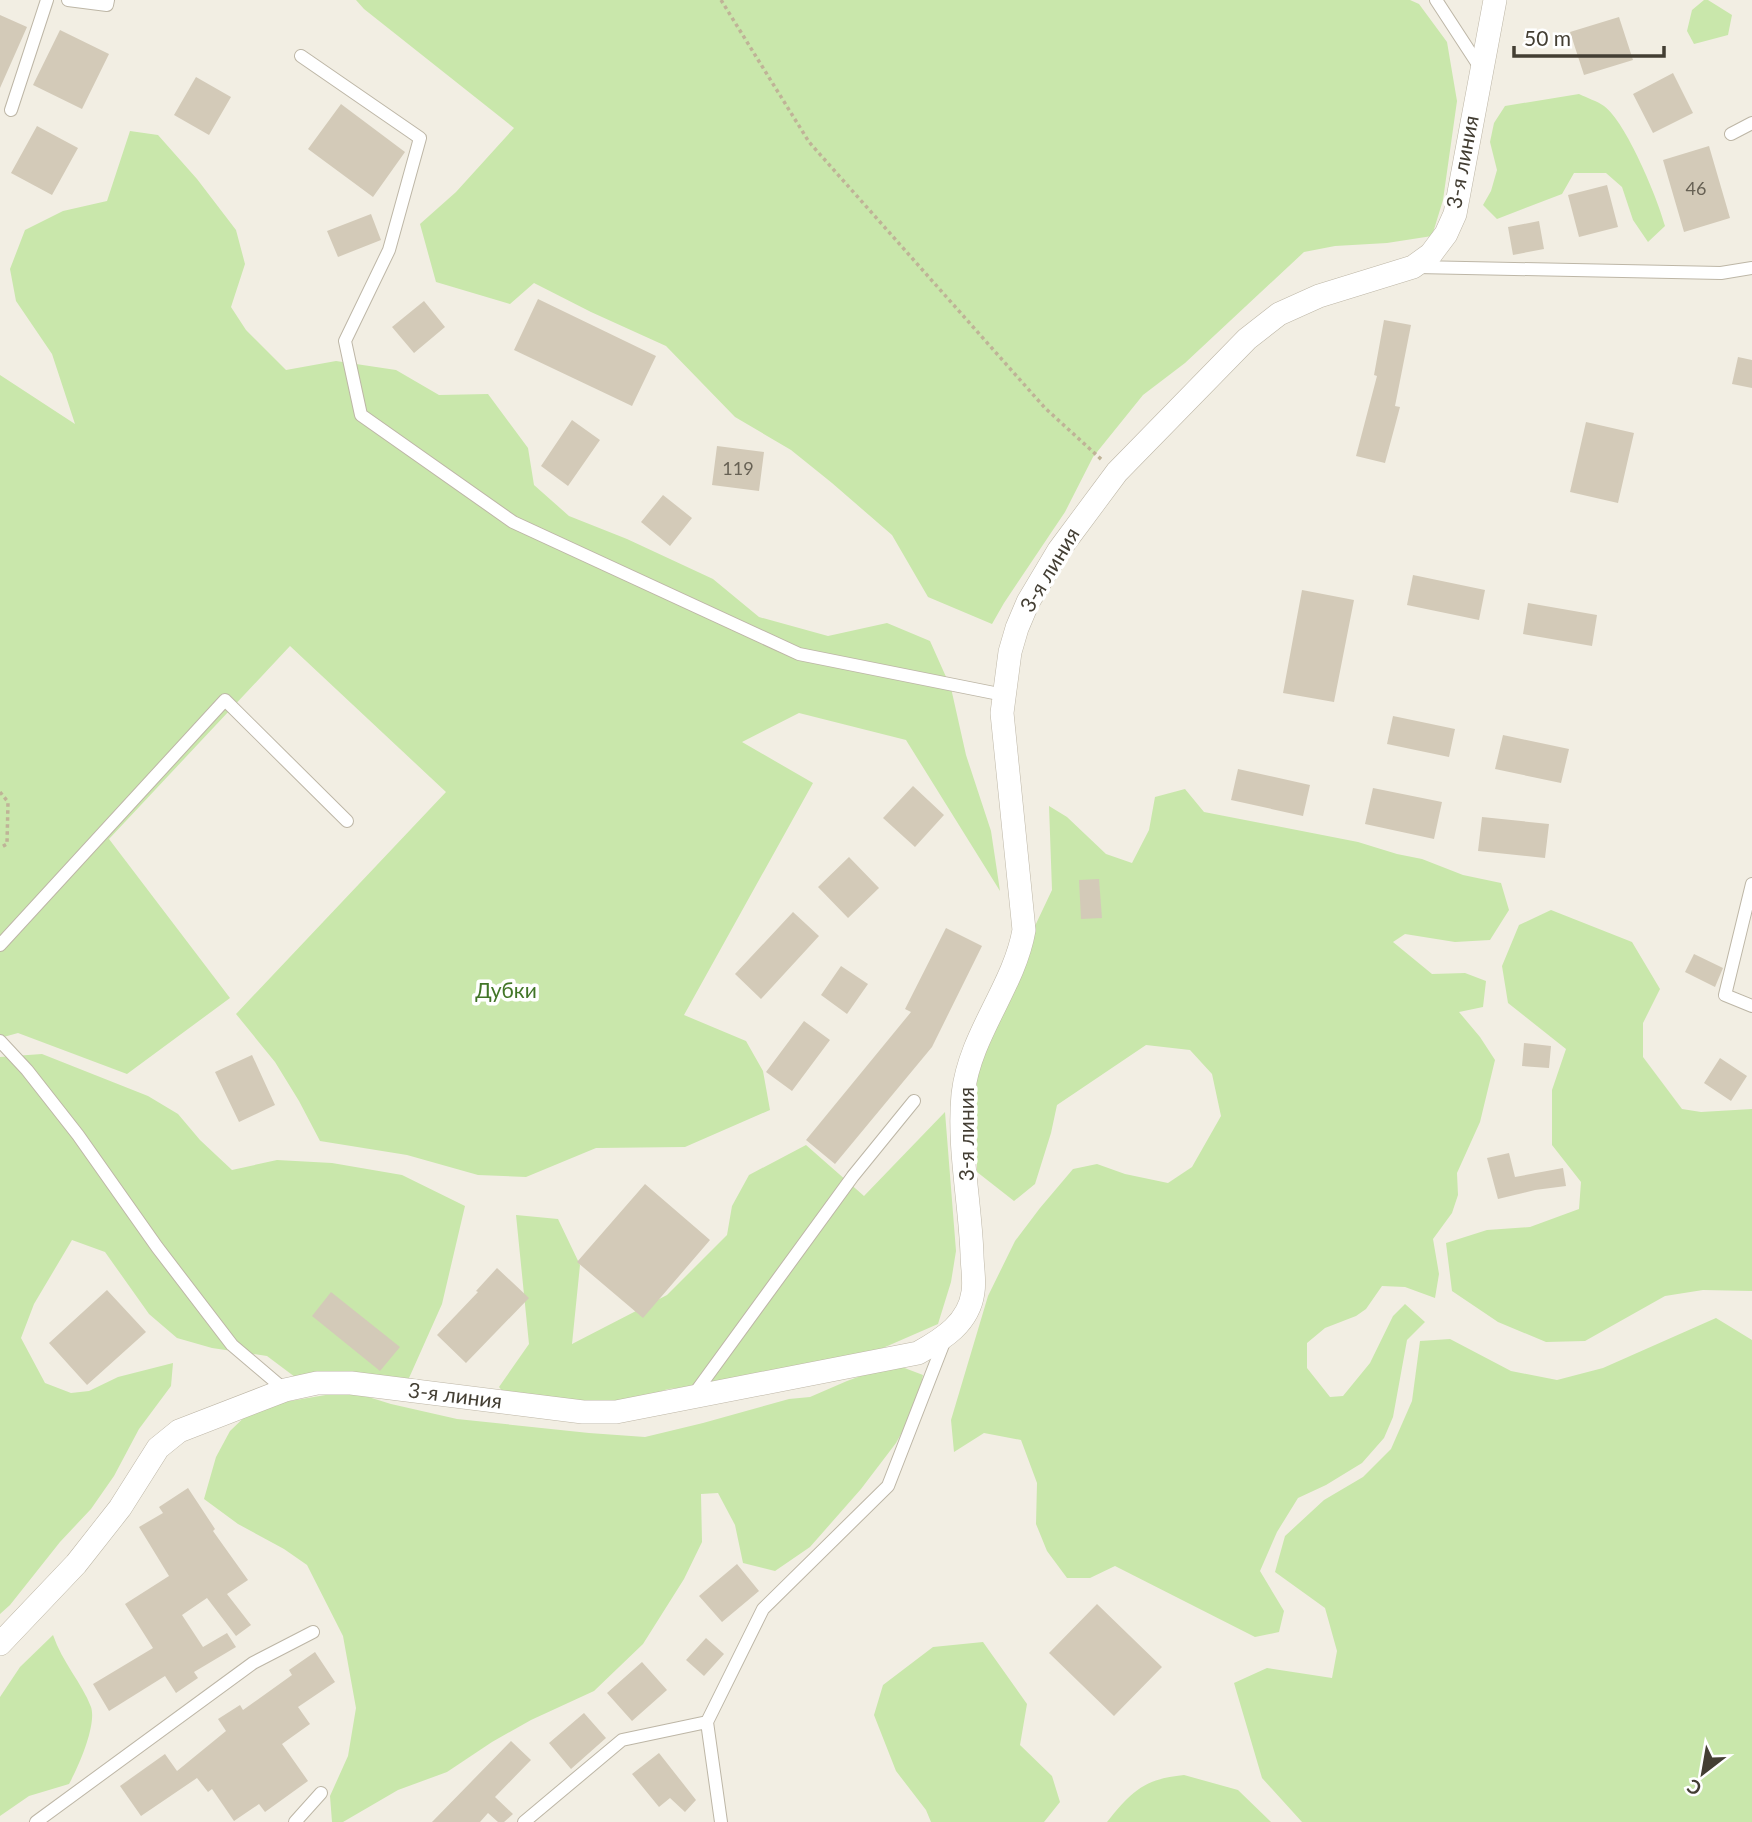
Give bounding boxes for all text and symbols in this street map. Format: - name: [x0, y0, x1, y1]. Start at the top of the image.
- scale bar: [1514, 14, 1664, 58]
- text: 50 m: [1524, 25, 1571, 50]
- street label: 3-я линия: [1440, 113, 1483, 210]
- house number: 46: [1686, 177, 1706, 199]
- house number: 119: [722, 457, 754, 479]
- street label: 3-я линия: [1014, 522, 1084, 616]
- park label: Дубки: [475, 977, 537, 1002]
- street label: 3-я линия: [953, 1087, 978, 1181]
- street label: 3-я линия: [407, 1376, 504, 1413]
- north arrow: [1668, 1738, 1738, 1808]
- text: С: [1682, 1775, 1705, 1801]

